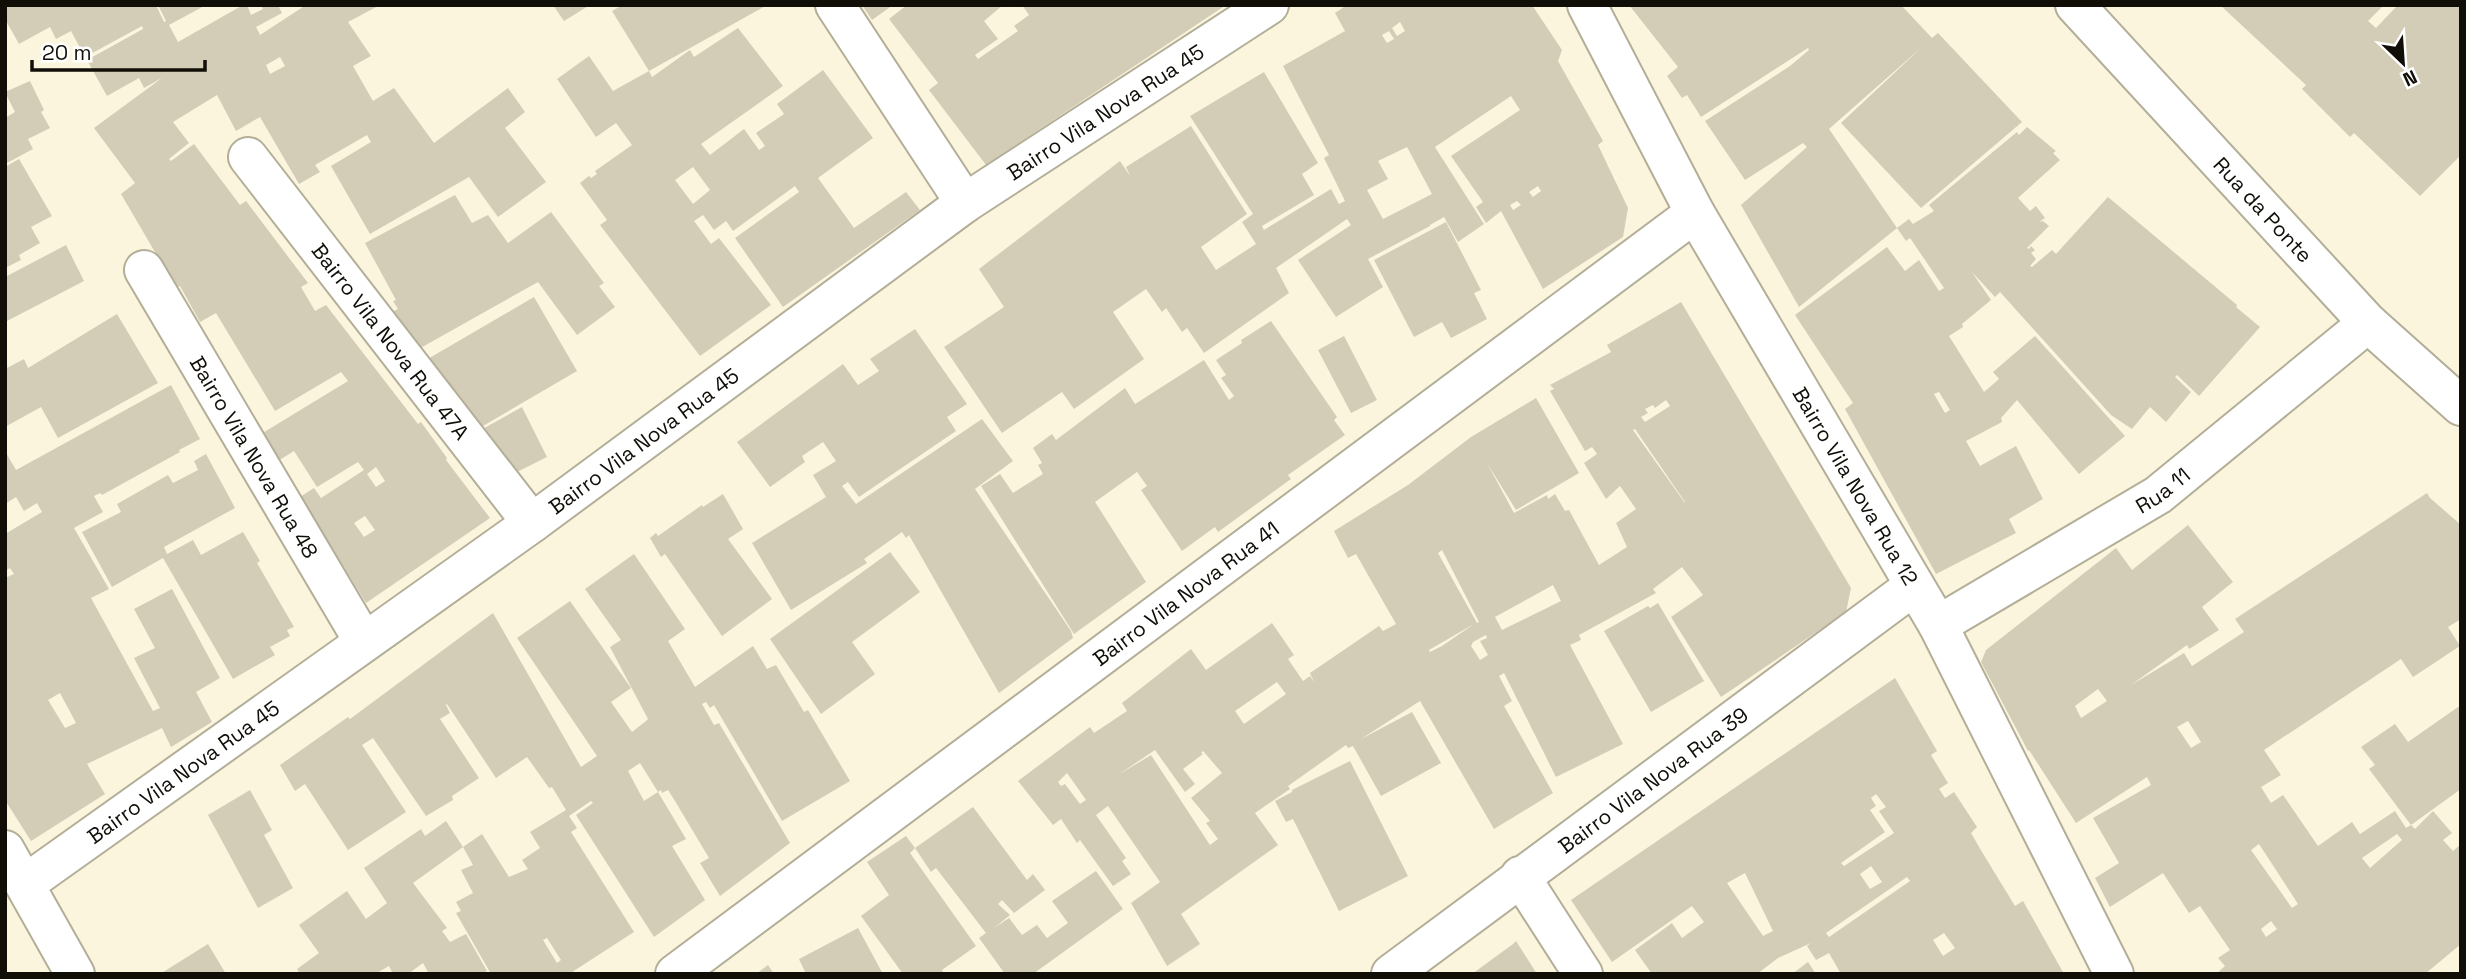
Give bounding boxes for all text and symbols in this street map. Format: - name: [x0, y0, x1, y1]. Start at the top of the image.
- scale bar: [32, 28, 205, 72]
- north arrow: [2368, 28, 2438, 98]
- street label: Bairro Vila Nova Rua 45: [1001, 38, 1209, 186]
- text: 20 m: [42, 39, 92, 66]
- text: N: [2399, 64, 2421, 92]
- street label: Rua da Ponte: [2208, 151, 2319, 268]
- street label: Bairro Vila Nova Rua 47A: [306, 237, 476, 445]
- street label: Bairro Vila Nova Rua 48: [184, 351, 325, 563]
- street label: Bairro Vila Nova Rua 45: [543, 361, 744, 520]
- street label: Bairro Vila Nova Rua 12: [1787, 382, 1925, 590]
- street label: Rua 11: [2130, 461, 2195, 519]
- street label: Bairro Vila Nova Rua 41: [1087, 515, 1284, 671]
- street label: Bairro Vila Nova Rua 45: [82, 694, 284, 849]
- street label: Bairro Vila Nova Rua 39: [1553, 701, 1753, 859]

